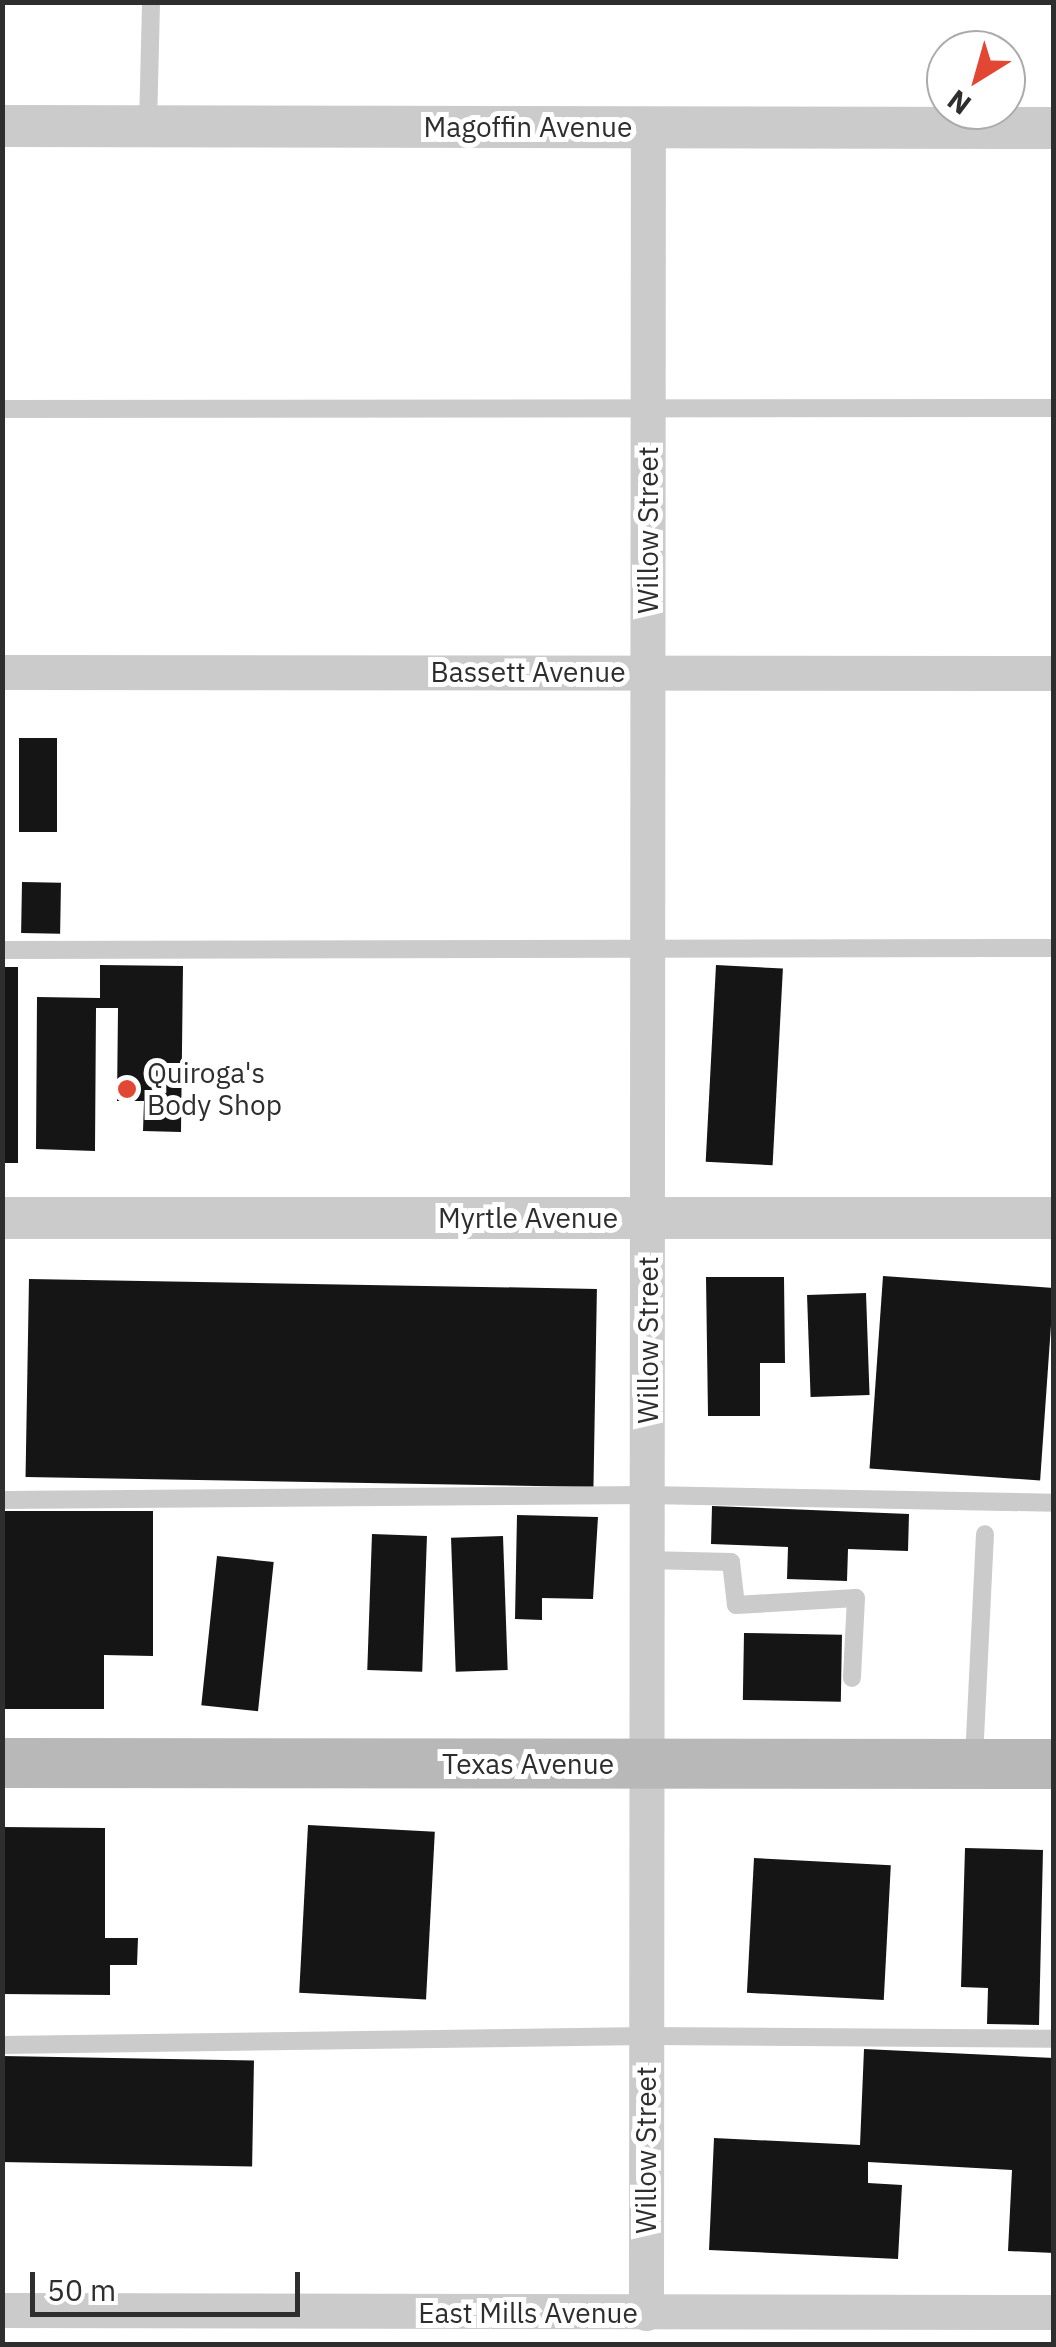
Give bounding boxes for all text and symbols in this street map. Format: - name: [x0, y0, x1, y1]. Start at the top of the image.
- north arrow: [926, 30, 1026, 130]
- text: N: [940, 82, 978, 124]
- street label: Magoffin Avenue: [424, 110, 632, 144]
- street label: Willow Street: [631, 446, 665, 614]
- street label: Bassett Avenue: [430, 655, 626, 689]
- place label: Quiroga's Body Shop: [147, 1056, 282, 1122]
- marker: Quiroga's Body Shop: [116, 1078, 138, 1100]
- street label: Myrtle Avenue: [438, 1201, 618, 1235]
- street label: Willow Street: [631, 1256, 665, 1424]
- street label: Texas Avenue: [442, 1747, 614, 1781]
- street label: Willow Street: [629, 2066, 663, 2234]
- scale bar: [35, 2252, 305, 2314]
- text: 50 m: [47, 2270, 116, 2309]
- street label: East Mills Avenue: [418, 2296, 638, 2330]

